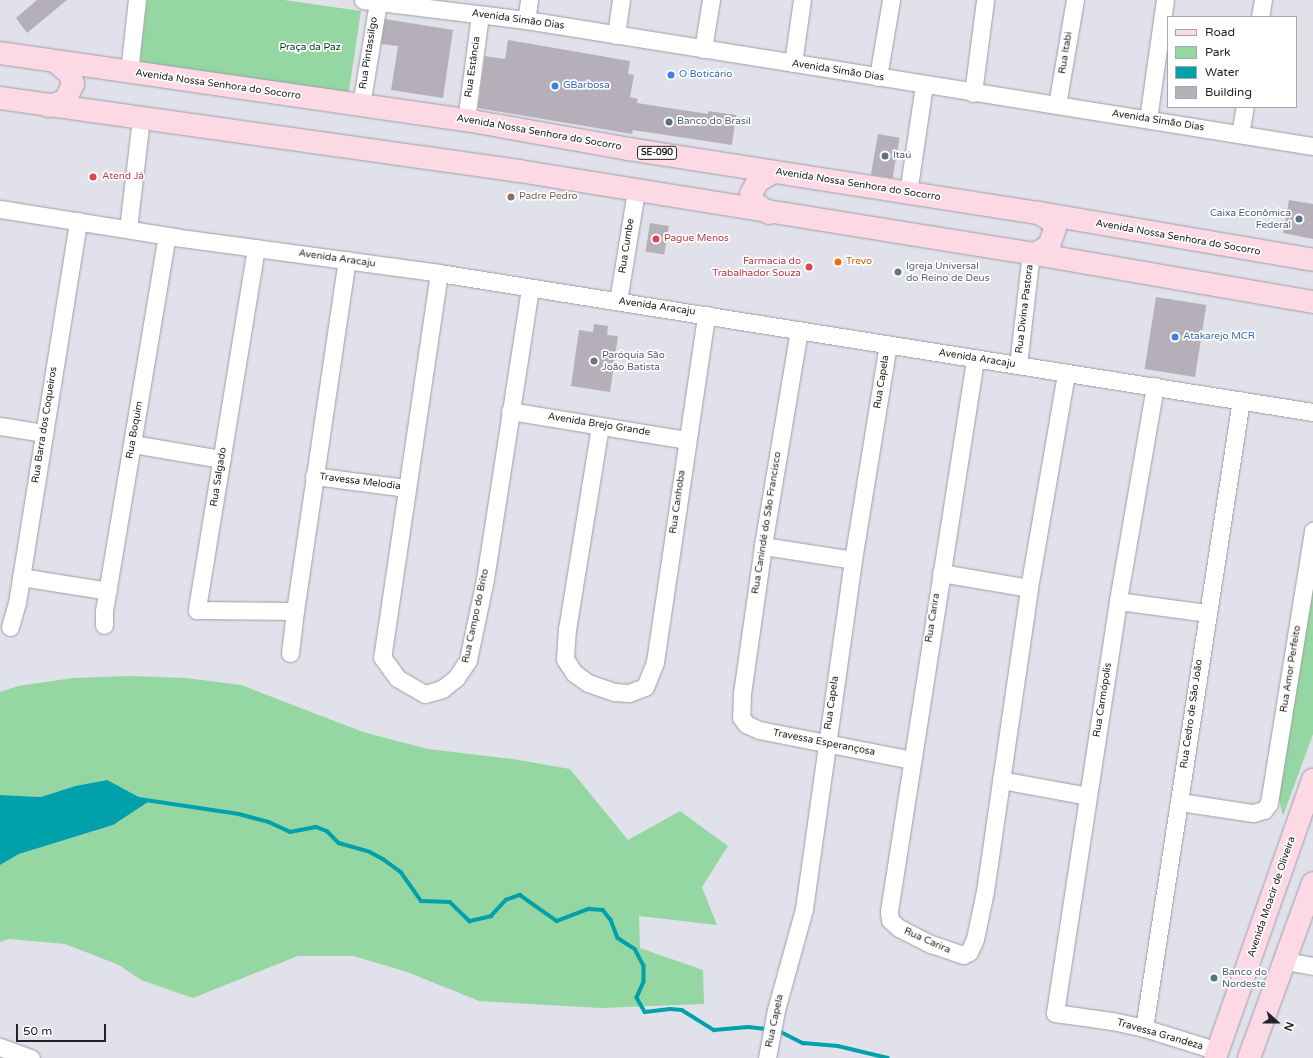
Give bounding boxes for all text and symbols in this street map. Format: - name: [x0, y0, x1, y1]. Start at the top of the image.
- street label: Avenida Simão Dias: [471, 8, 565, 32]
- street label: Rua Pintassilgo: [357, 16, 381, 90]
- legend: [1167, 16, 1297, 108]
- text: Road: [1205, 25, 1235, 39]
- street label: Rua Itabi: [1057, 31, 1075, 75]
- street label: Rua Estância: [463, 36, 483, 98]
- park label: Praça da Paz: [279, 42, 341, 54]
- text: Park: [1205, 45, 1231, 59]
- street label: Avenida Simão Dias: [791, 58, 885, 84]
- text: Water: [1205, 65, 1239, 79]
- street label: Avenida Nossa Senhora do Socorro: [134, 67, 302, 103]
- place label: O Boticário: [679, 69, 732, 81]
- marker: O Boticário: [666, 70, 676, 80]
- place label: GBarbosa: [563, 80, 610, 92]
- marker: GBarbosa: [550, 81, 560, 91]
- text: Building: [1205, 85, 1252, 99]
- street label: Avenida Simão Dias: [1111, 108, 1205, 134]
- street label: Avenida Nossa Senhora do Socorro: [456, 113, 622, 153]
- place label: Banco do Brasil: [677, 116, 751, 128]
- marker: Banco do Brasil: [664, 117, 674, 127]
- road number: SE-090: [637, 146, 677, 160]
- place label: Itaú: [893, 150, 911, 162]
- marker: Itaú: [880, 151, 890, 161]
- street label: Avenida Nossa Senhora do Socorro: [774, 166, 942, 204]
- marker: Atend Já: [87, 171, 99, 183]
- place label: Atend Já: [102, 171, 144, 183]
- place label: Padre Pedro: [519, 191, 578, 203]
- marker: Padre Pedro: [506, 192, 516, 202]
- place label: Caixa Econômica Federal: [1210, 207, 1291, 230]
- marker: Caixa Econômica Federal: [1294, 214, 1304, 224]
- street label: Rua Cumbe: [617, 218, 637, 274]
- street label: Avenida Nossa Senhora do Socorro: [1095, 218, 1261, 258]
- place label: Pague Menos: [664, 233, 729, 245]
- marker: Pague Menos: [651, 234, 661, 244]
- street label: Avenida Aracaju: [298, 248, 376, 270]
- place label: Farmacia do Trabalhador Souza: [712, 255, 801, 278]
- place label: Trevo: [846, 256, 872, 268]
- marker: Trevo: [833, 257, 843, 267]
- place label: Igreja Universal do Reino de Deus: [906, 260, 989, 284]
- marker: Farmacia do Trabalhador Souza: [804, 262, 814, 272]
- street label: Rua Divina Pastora: [1014, 264, 1036, 354]
- marker: Igreja Universal do Reino de Deus: [893, 267, 903, 277]
- street label: Avenida Aracaju: [618, 296, 696, 318]
- place label: Atakarejo MCR: [1183, 331, 1255, 343]
- marker: Atakarejo MCR: [1170, 332, 1180, 342]
- street label: Avenida Aracaju: [938, 347, 1016, 371]
- place label: Paróquia São João Batista: [602, 349, 665, 372]
- street label: Rua Capela: [872, 354, 892, 410]
- marker: Paróquia São João Batista: [589, 356, 599, 366]
- street label: Rua Barra dos Coqueiros: [30, 366, 60, 484]
- street label: Rua Boquim: [124, 400, 146, 460]
- street label: Avenida Brejo Grande: [547, 411, 651, 439]
- street label: Rua Salgado: [208, 446, 230, 508]
- street label: Rua Canindé do São Francisco: [750, 451, 784, 595]
- street label: Rua Canhoba: [668, 469, 688, 535]
- street label: Travessa Melodia: [319, 471, 401, 493]
- street label: Rua Campo do Brito: [460, 568, 492, 664]
- street label: Rua Carira: [923, 592, 943, 644]
- street label: Rua Amor Perfeito: [1278, 625, 1304, 713]
- street label: Rua Cedro de São João: [1178, 659, 1206, 769]
- street label: Rua Carmópolis: [1091, 662, 1115, 738]
- street label: Rua Capela: [822, 675, 842, 731]
- street label: Travessa Esperançosa: [772, 727, 876, 759]
- street label: Avenida Moacir de Oliveira: [1246, 835, 1298, 959]
- street label: Rua Carira: [902, 925, 952, 957]
- place label: Banco do Nordeste: [1222, 966, 1267, 990]
- marker: Banco do Nordeste: [1209, 973, 1219, 983]
- street label: Rua Capela: [764, 993, 786, 1049]
- north arrow: [1257, 1002, 1297, 1042]
- scale bar: [18, 1016, 108, 1042]
- street label: Travessa Grandeza: [1115, 1017, 1205, 1053]
- text: N: [1281, 1020, 1296, 1033]
- text: 50 m: [23, 1024, 52, 1038]

